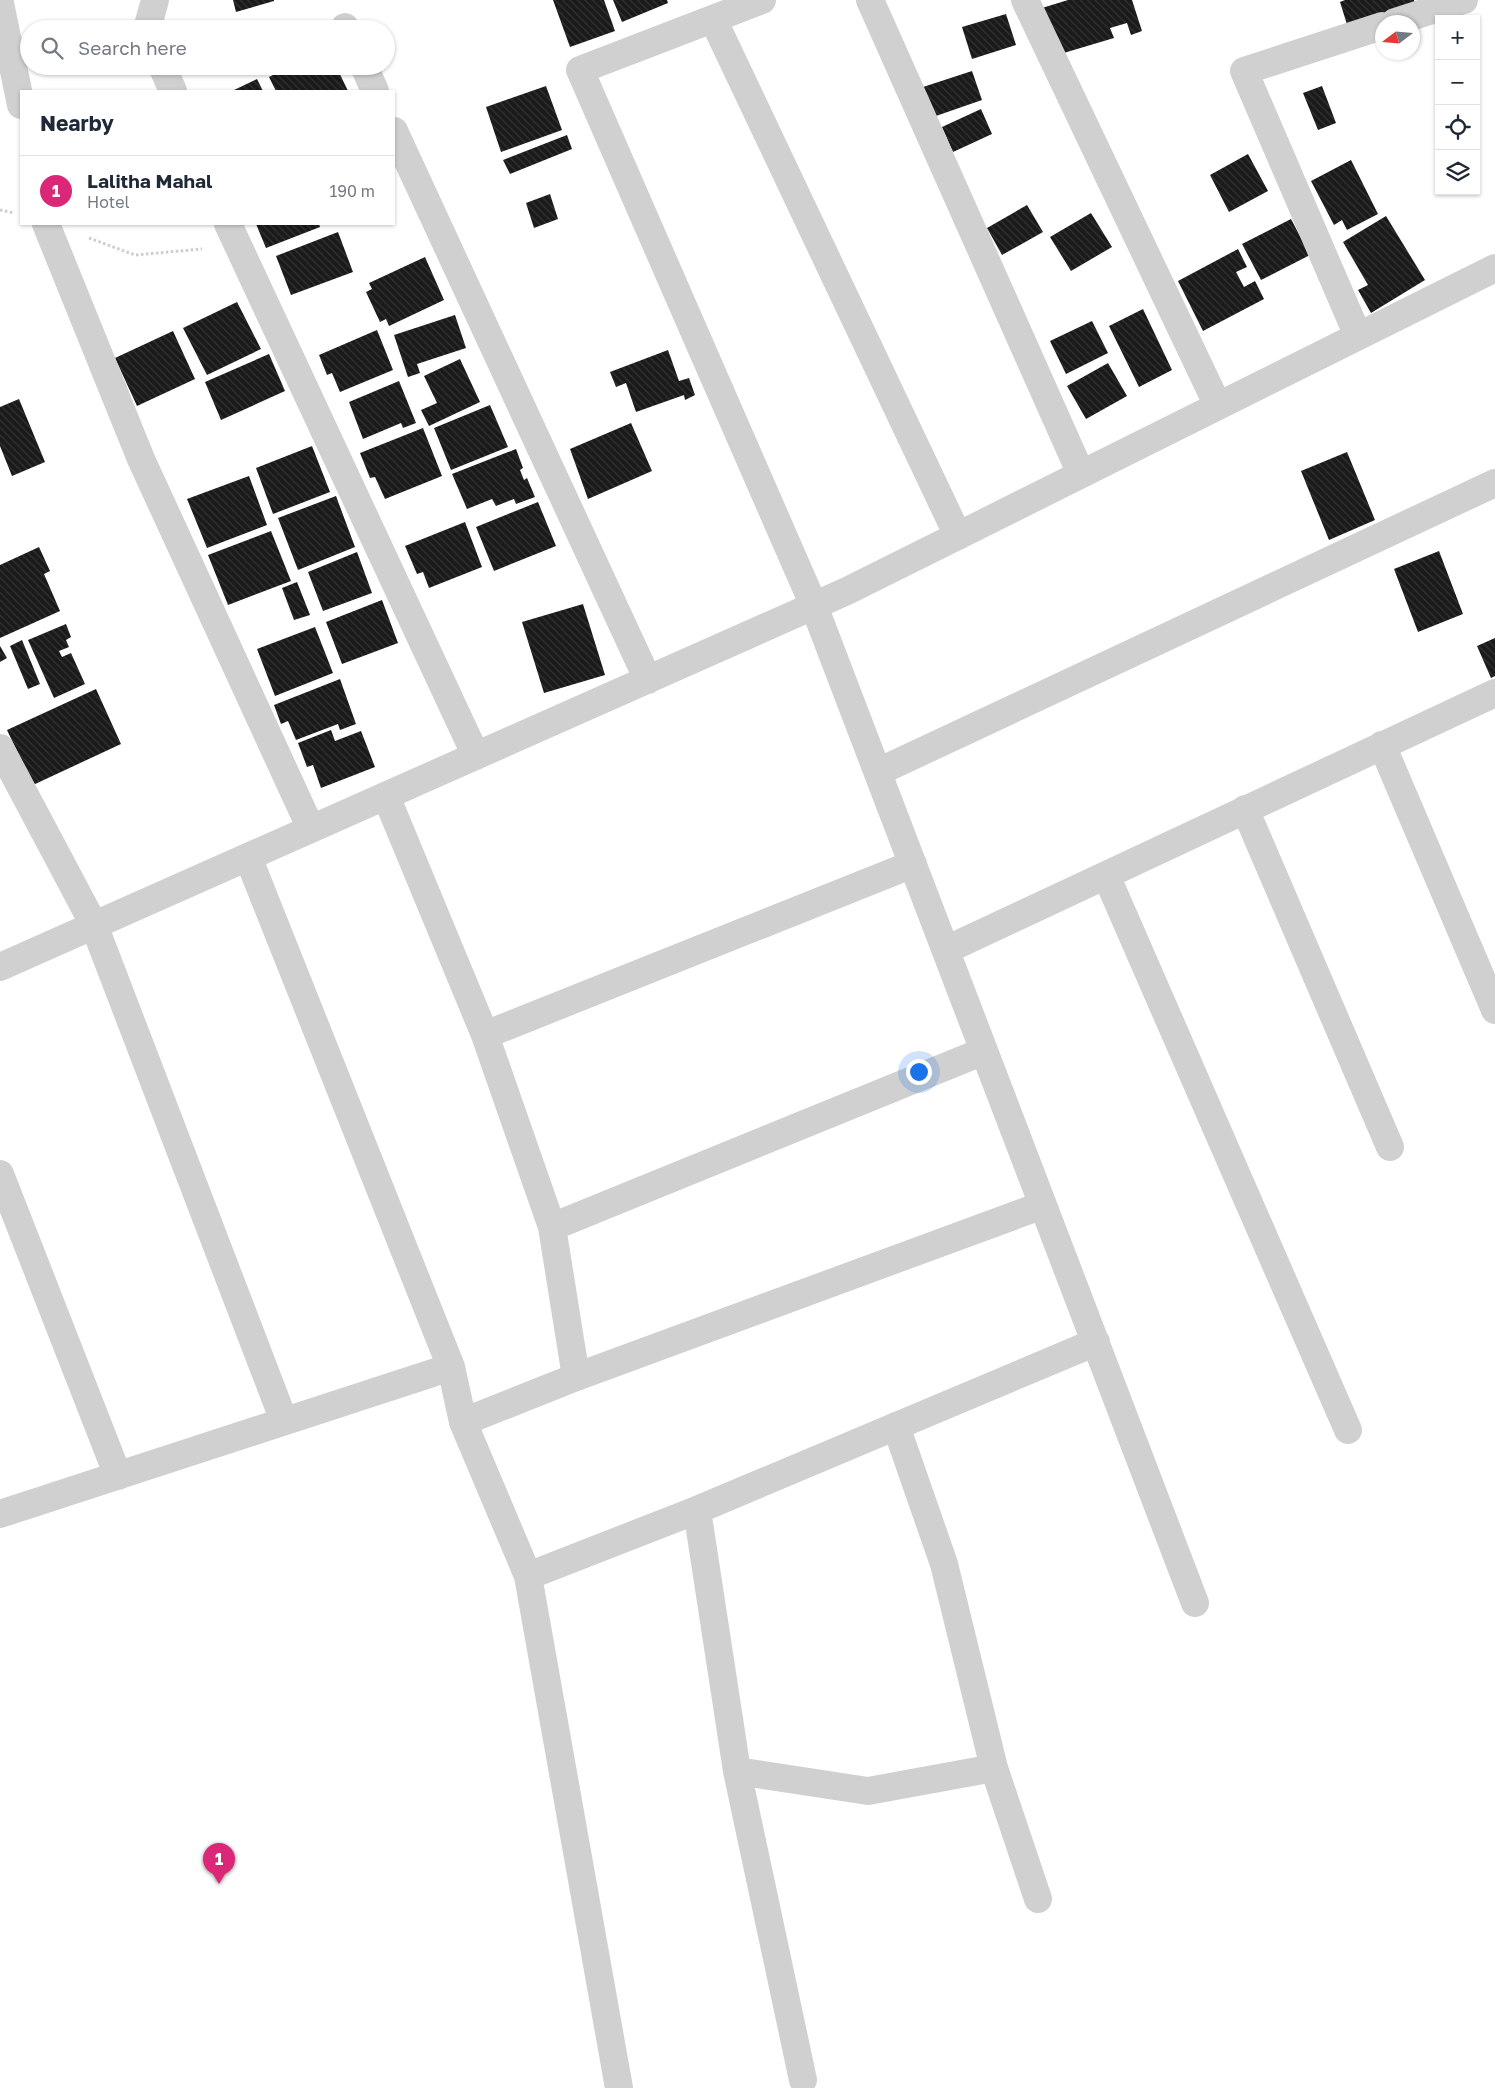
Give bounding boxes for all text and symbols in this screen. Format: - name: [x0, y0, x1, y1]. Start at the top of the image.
- north arrow: [1375, 15, 1420, 60]
- map controls: [1435, 15, 1480, 195]
- button: +: [1435, 15, 1480, 60]
- search box: [20, 20, 395, 75]
- icon: search: [38, 34, 66, 62]
- text: Search here: [78, 36, 187, 59]
- button: −: [1435, 60, 1480, 105]
- button: locate: [1435, 105, 1480, 150]
- text: Nearby: [40, 110, 114, 136]
- button: layers: [1435, 150, 1480, 195]
- text: Lalitha Mahal: [87, 169, 212, 192]
- text: 1: [52, 181, 60, 201]
- text: 190 m: [329, 181, 375, 201]
- text: Hotel: [87, 192, 130, 212]
- your location: [906, 1059, 932, 1085]
- pin: 1: [203, 1843, 235, 1884]

